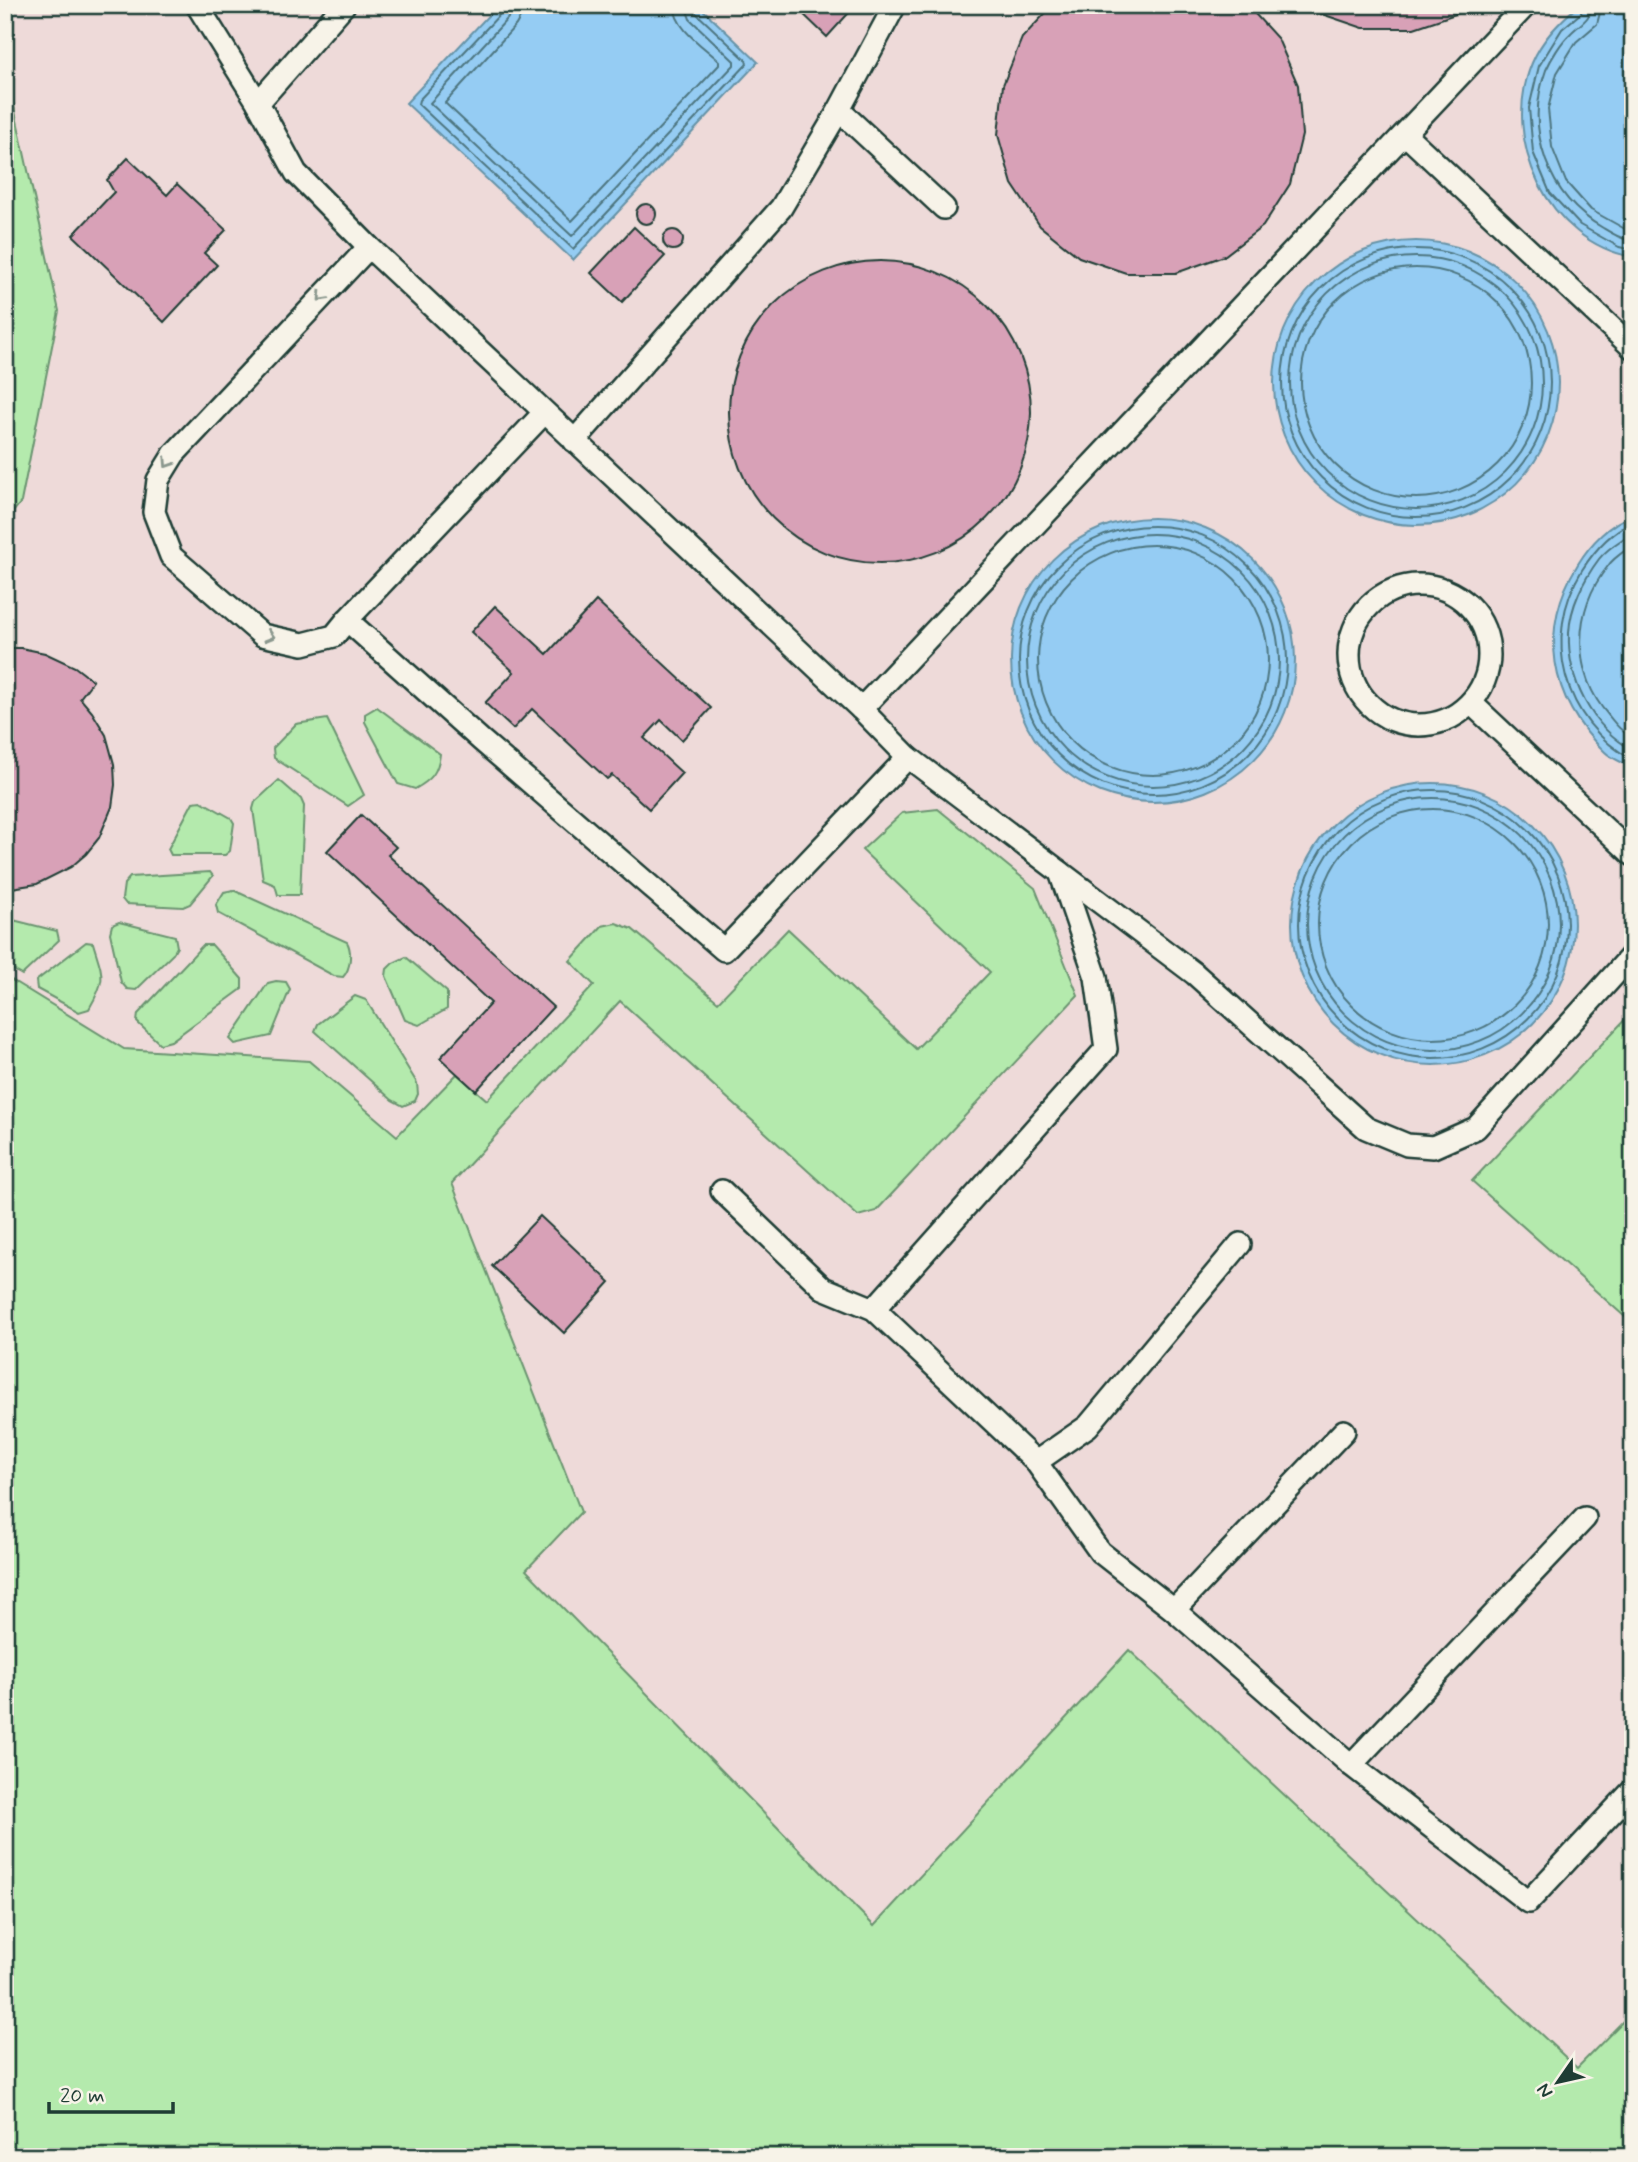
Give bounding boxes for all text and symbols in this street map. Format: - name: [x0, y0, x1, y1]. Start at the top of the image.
- one-way arrow: [318, 288, 331, 301]
- one-way arrow: [163, 456, 176, 469]
- one-way arrow: [264, 628, 276, 643]
- north arrow: [1522, 2046, 1592, 2116]
- scale bar: [49, 2071, 173, 2115]
- text: N: [1531, 2078, 1559, 2103]
- text: 20 m: [60, 2082, 105, 2110]

